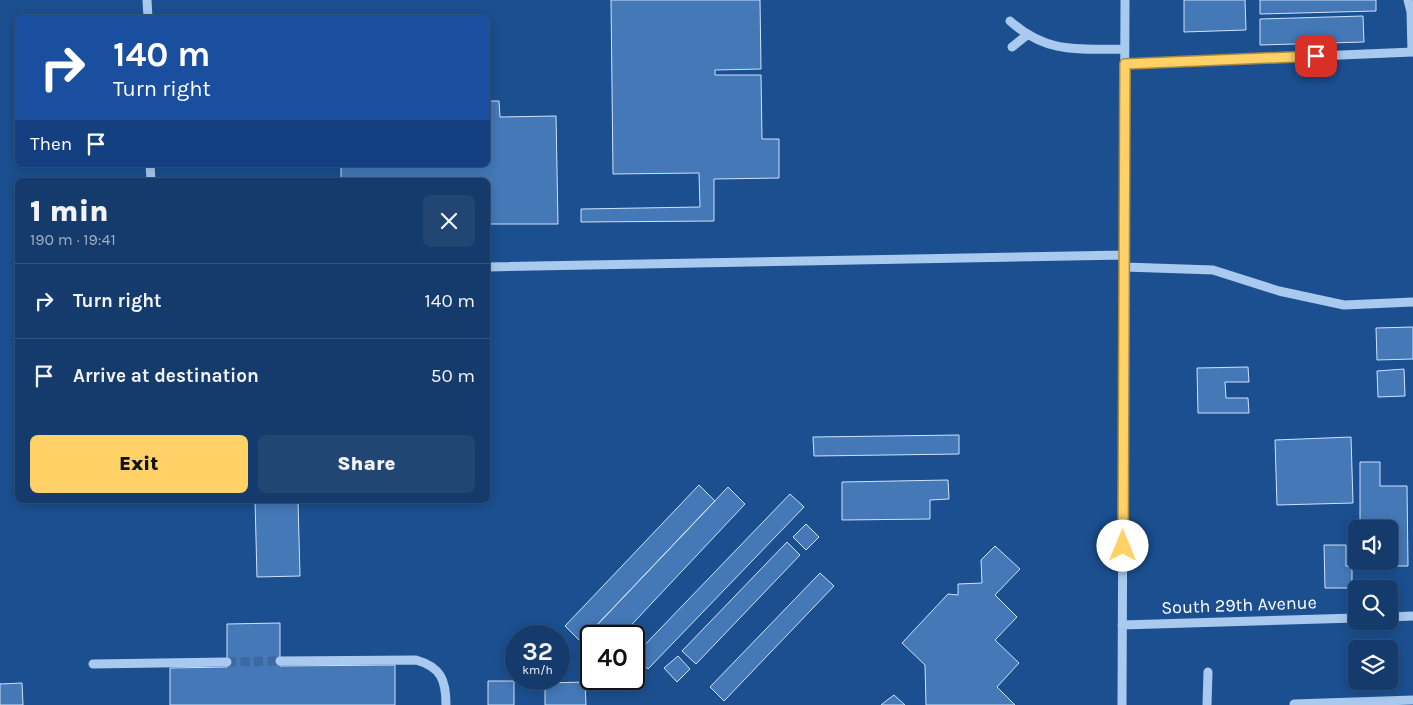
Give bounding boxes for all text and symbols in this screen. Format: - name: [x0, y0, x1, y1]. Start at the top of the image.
- text: 140 m: [113, 34, 211, 75]
- icon: right: [30, 35, 95, 100]
- pin: [1295, 35, 1337, 77]
- icon: arrive: [1302, 42, 1330, 70]
- text: Turn right: [113, 76, 211, 102]
- icon: arrive: [82, 130, 110, 158]
- text: Then: [30, 133, 72, 155]
- text: 1 min: [30, 193, 109, 229]
- button: close: [423, 195, 475, 247]
- text: 190 m · 19:41: [30, 230, 116, 249]
- icon: right: [30, 287, 58, 315]
- text: Turn right: [73, 290, 162, 312]
- text: 140 m: [425, 290, 475, 312]
- icon: arrive: [30, 362, 58, 390]
- text: Arrive at destination: [73, 365, 259, 387]
- text: 50 m: [431, 365, 475, 387]
- button: Exit: [30, 435, 248, 493]
- button: Share: [258, 435, 475, 493]
- position arrow: [1096, 519, 1148, 571]
- map controls: [1348, 520, 1398, 690]
- button: sound: [1348, 520, 1398, 570]
- button: search: [1348, 580, 1398, 630]
- street label: South 29th Avenue: [1161, 591, 1317, 619]
- speed limit sign: 40: [580, 625, 645, 690]
- text: 32: [522, 637, 553, 666]
- button: layers: [1348, 640, 1398, 690]
- text: km/h: [522, 663, 553, 677]

